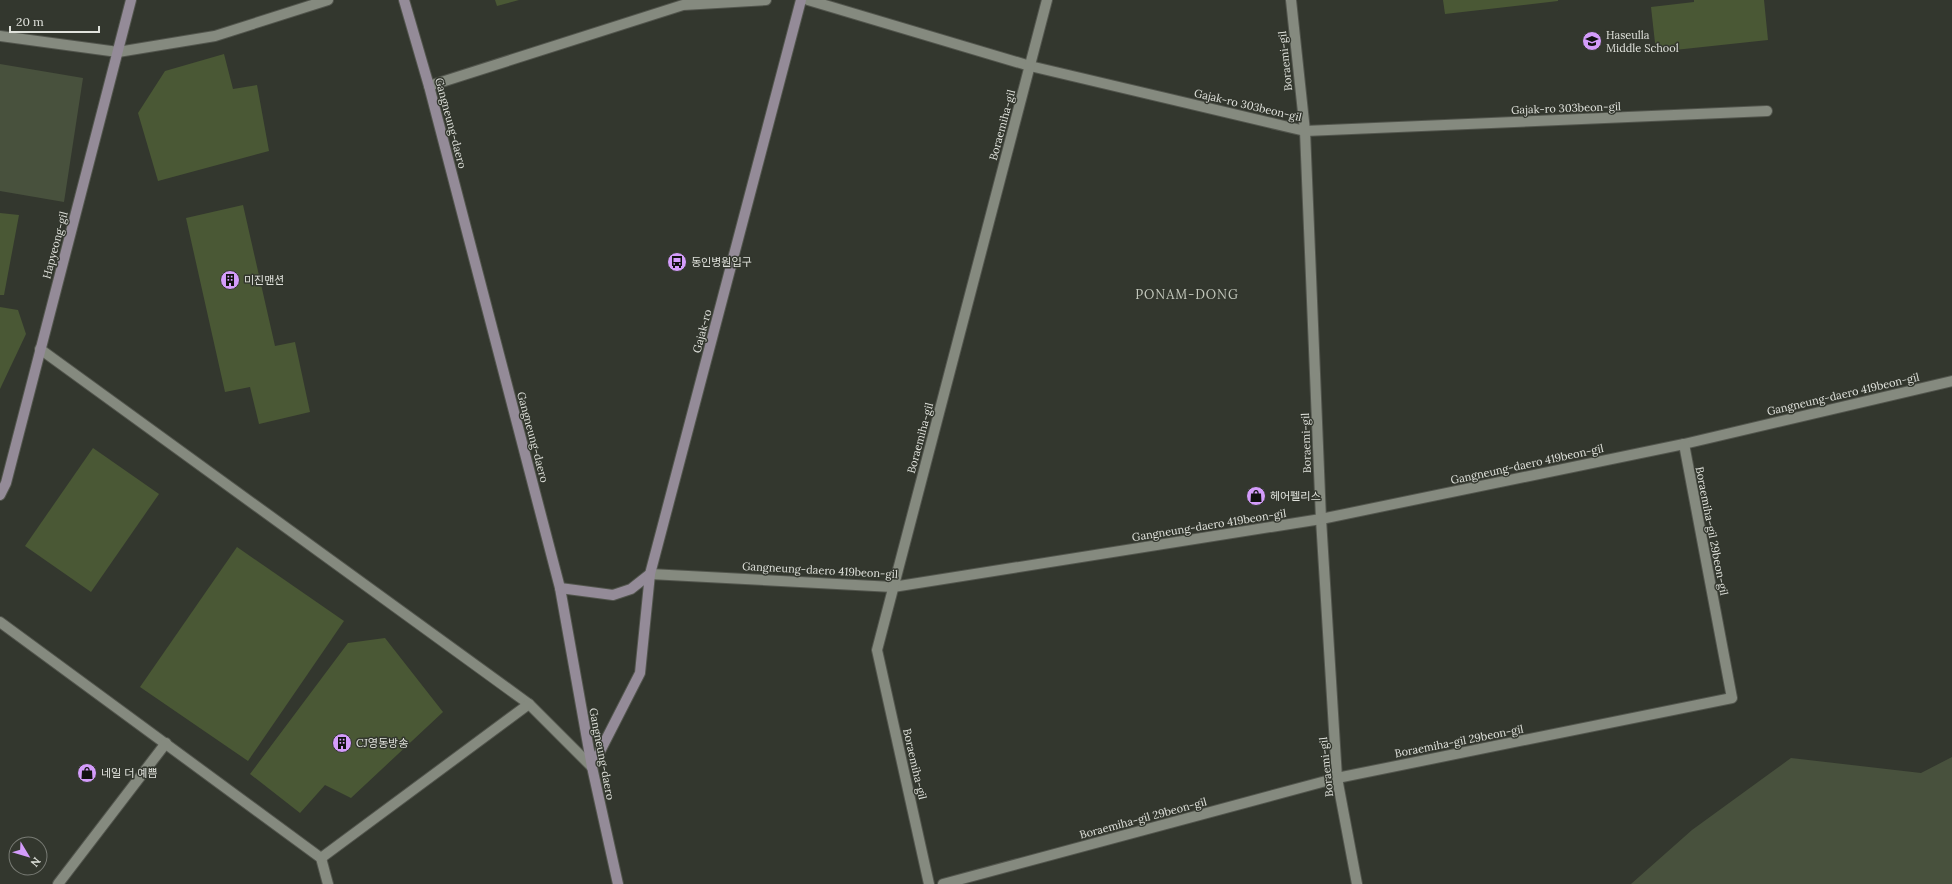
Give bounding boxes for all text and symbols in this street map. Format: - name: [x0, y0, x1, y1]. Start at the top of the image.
- scale bar: [10, 8, 99, 34]
- text: 20 m: [16, 14, 44, 29]
- place label: Haseulla Middle School: [1606, 28, 1679, 55]
- street label: Boraemi-gil: [1275, 30, 1295, 92]
- school or university icon: Haseulla Middle School: [1581, 30, 1603, 52]
- street label: Gangneung-daero: [432, 76, 470, 170]
- street label: Gajak-ro 303beon-gil: [1193, 86, 1303, 124]
- street label: Boraemiha-gil: [986, 88, 1018, 162]
- street label: Gajak-ro 303beon-gil: [1511, 99, 1621, 117]
- street label: Hapyeong-gil: [39, 210, 71, 280]
- bus stop icon: 동인병원입구: [666, 251, 688, 273]
- place label: 동인병원입구: [691, 255, 752, 269]
- building icon: 미진맨션: [219, 269, 241, 291]
- place label: 미진맨션: [244, 273, 284, 287]
- district label: PONAM-DONG: [1135, 286, 1239, 303]
- street label: Gajak-ro: [689, 308, 715, 354]
- street label: Gangneung-daero 419beon-gil: [1765, 370, 1921, 418]
- street label: Gangneung-daero: [514, 390, 552, 484]
- street label: Boraemiha-gil: [904, 401, 936, 475]
- street label: Boraemi-gil: [1298, 413, 1314, 473]
- street label: Gangneung-daero 419beon-gil: [1449, 441, 1605, 487]
- street label: Boraemiha-gil 29beon-gil: [1693, 465, 1731, 597]
- shop icon: 헤어펠리스: [1245, 485, 1267, 507]
- place label: 헤어펠리스: [1270, 489, 1321, 503]
- street label: Gangneung-daero 419beon-gil: [1131, 506, 1287, 544]
- street label: Gangneung-daero 419beon-gil: [742, 559, 898, 581]
- street label: Gangneung-daero: [586, 707, 618, 801]
- street label: Boraemiha-gil 29beon-gil: [1393, 722, 1525, 760]
- street label: Boraemiha-gil: [900, 727, 930, 801]
- building icon: CJ영동방송: [331, 732, 353, 754]
- place label: CJ영동방송: [356, 736, 408, 750]
- street label: Boraemi-gil: [1316, 736, 1336, 798]
- shop icon: 네일 더 예쁨: [76, 762, 98, 784]
- place label: 네일 더 예쁨: [101, 766, 157, 780]
- street label: Boraemiha-gil 29beon-gil: [1078, 794, 1208, 842]
- north arrow: [8, 836, 48, 876]
- text: N: [27, 854, 44, 870]

